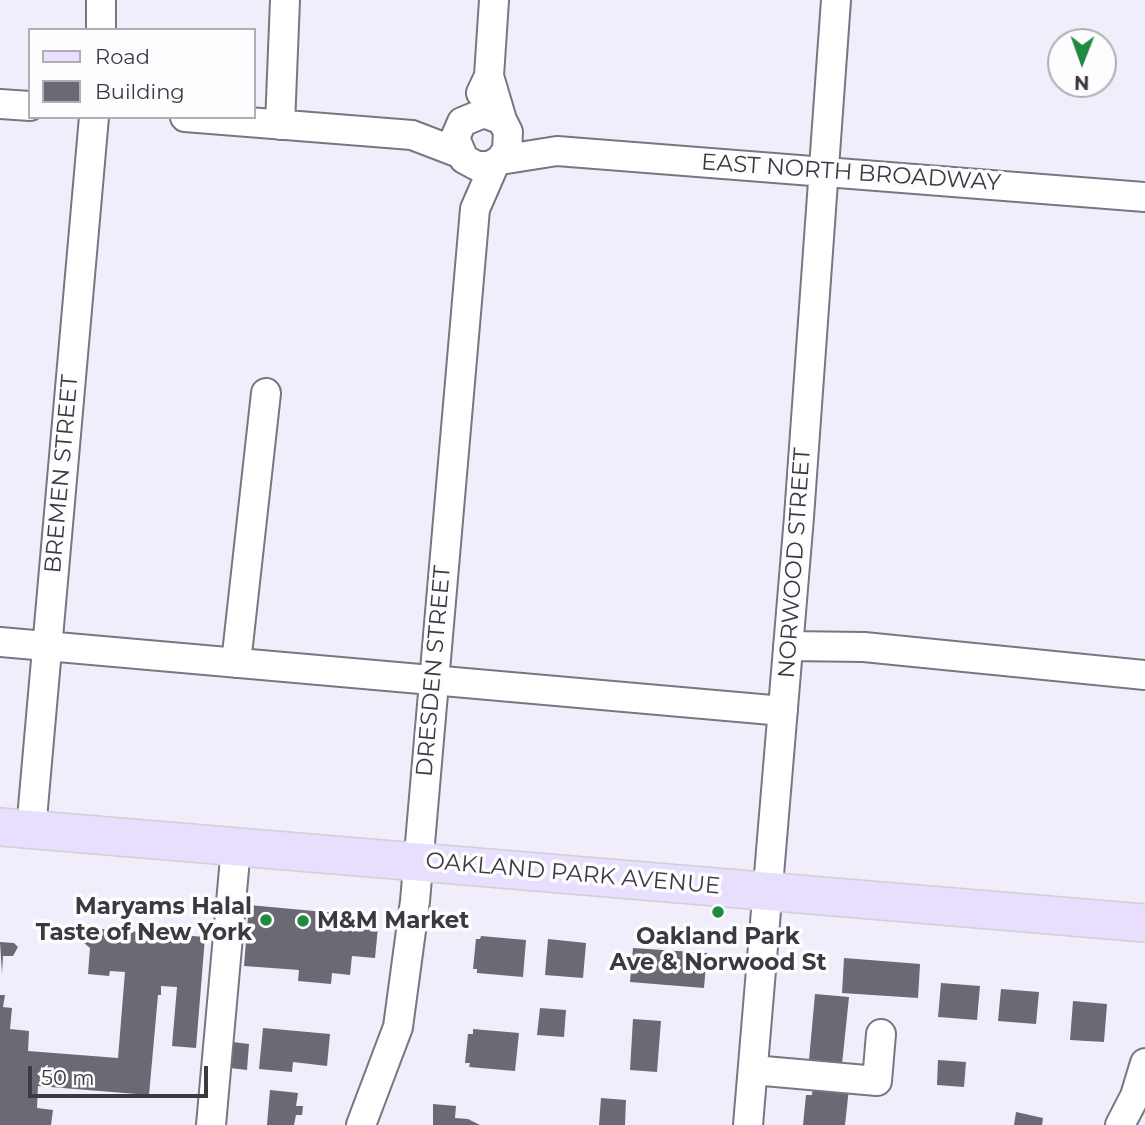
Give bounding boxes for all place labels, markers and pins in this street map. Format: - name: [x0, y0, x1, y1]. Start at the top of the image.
- place label: Maryams Halal Taste of New York: [36, 893, 252, 947]
- marker: Oakland Park Ave & Norwood St: [710, 904, 726, 920]
- place label: M&M Market: [317, 907, 469, 935]
- marker: Maryams Halal Taste of New York: [258, 912, 274, 928]
- marker: M&M Market: [295, 913, 311, 929]
- place label: Oakland Park Ave & Norwood St: [609, 923, 827, 977]

